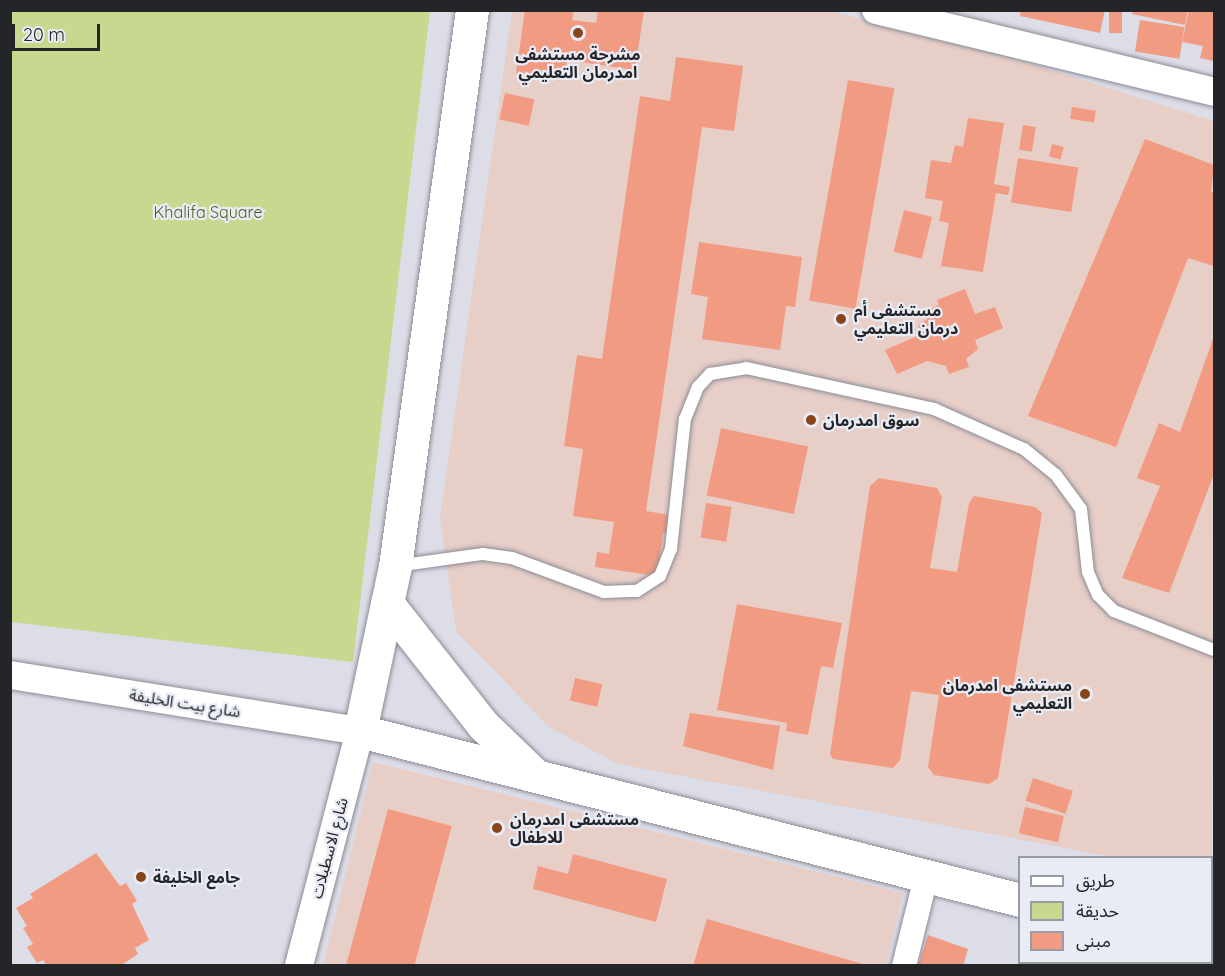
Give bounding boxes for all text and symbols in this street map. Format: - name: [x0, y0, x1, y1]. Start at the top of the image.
- scale bar: [15, 12, 104, 50]
- text: 20 m: [23, 23, 65, 46]
- marker: مشرحة مستشفى امدرمان التعليمي: [569, 24, 587, 42]
- place label: مشرحة مستشفى امدرمان التعليمي: [515, 44, 641, 82]
- park label: Khalifa Square: [154, 202, 262, 222]
- place label: مستشفى أم درمان التعليمي: [854, 300, 958, 338]
- marker: مستشفى أم درمان التعليمي: [832, 310, 850, 328]
- place label: سوق امدرمان: [823, 410, 919, 430]
- marker: سوق امدرمان: [804, 413, 818, 427]
- place label: مستشفى امدرمان التعليمي: [943, 675, 1072, 713]
- street label: شارع بيت الخليفة: [128, 685, 242, 721]
- marker: مستشفى امدرمان التعليمي: [1076, 685, 1094, 703]
- street label: شارع الاسطبلات: [306, 796, 352, 900]
- place label: مستشفى امدرمان للاطفال: [510, 809, 639, 847]
- marker: مستشفى امدرمان للاطفال: [488, 819, 506, 837]
- legend: [1018, 856, 1213, 964]
- place label: جامع الخليفة: [153, 867, 240, 887]
- text: طريق: [1076, 869, 1115, 892]
- marker: جامع الخليفة: [134, 870, 148, 884]
- text: حديقة: [1076, 899, 1119, 922]
- text: مبنى: [1076, 929, 1111, 952]

